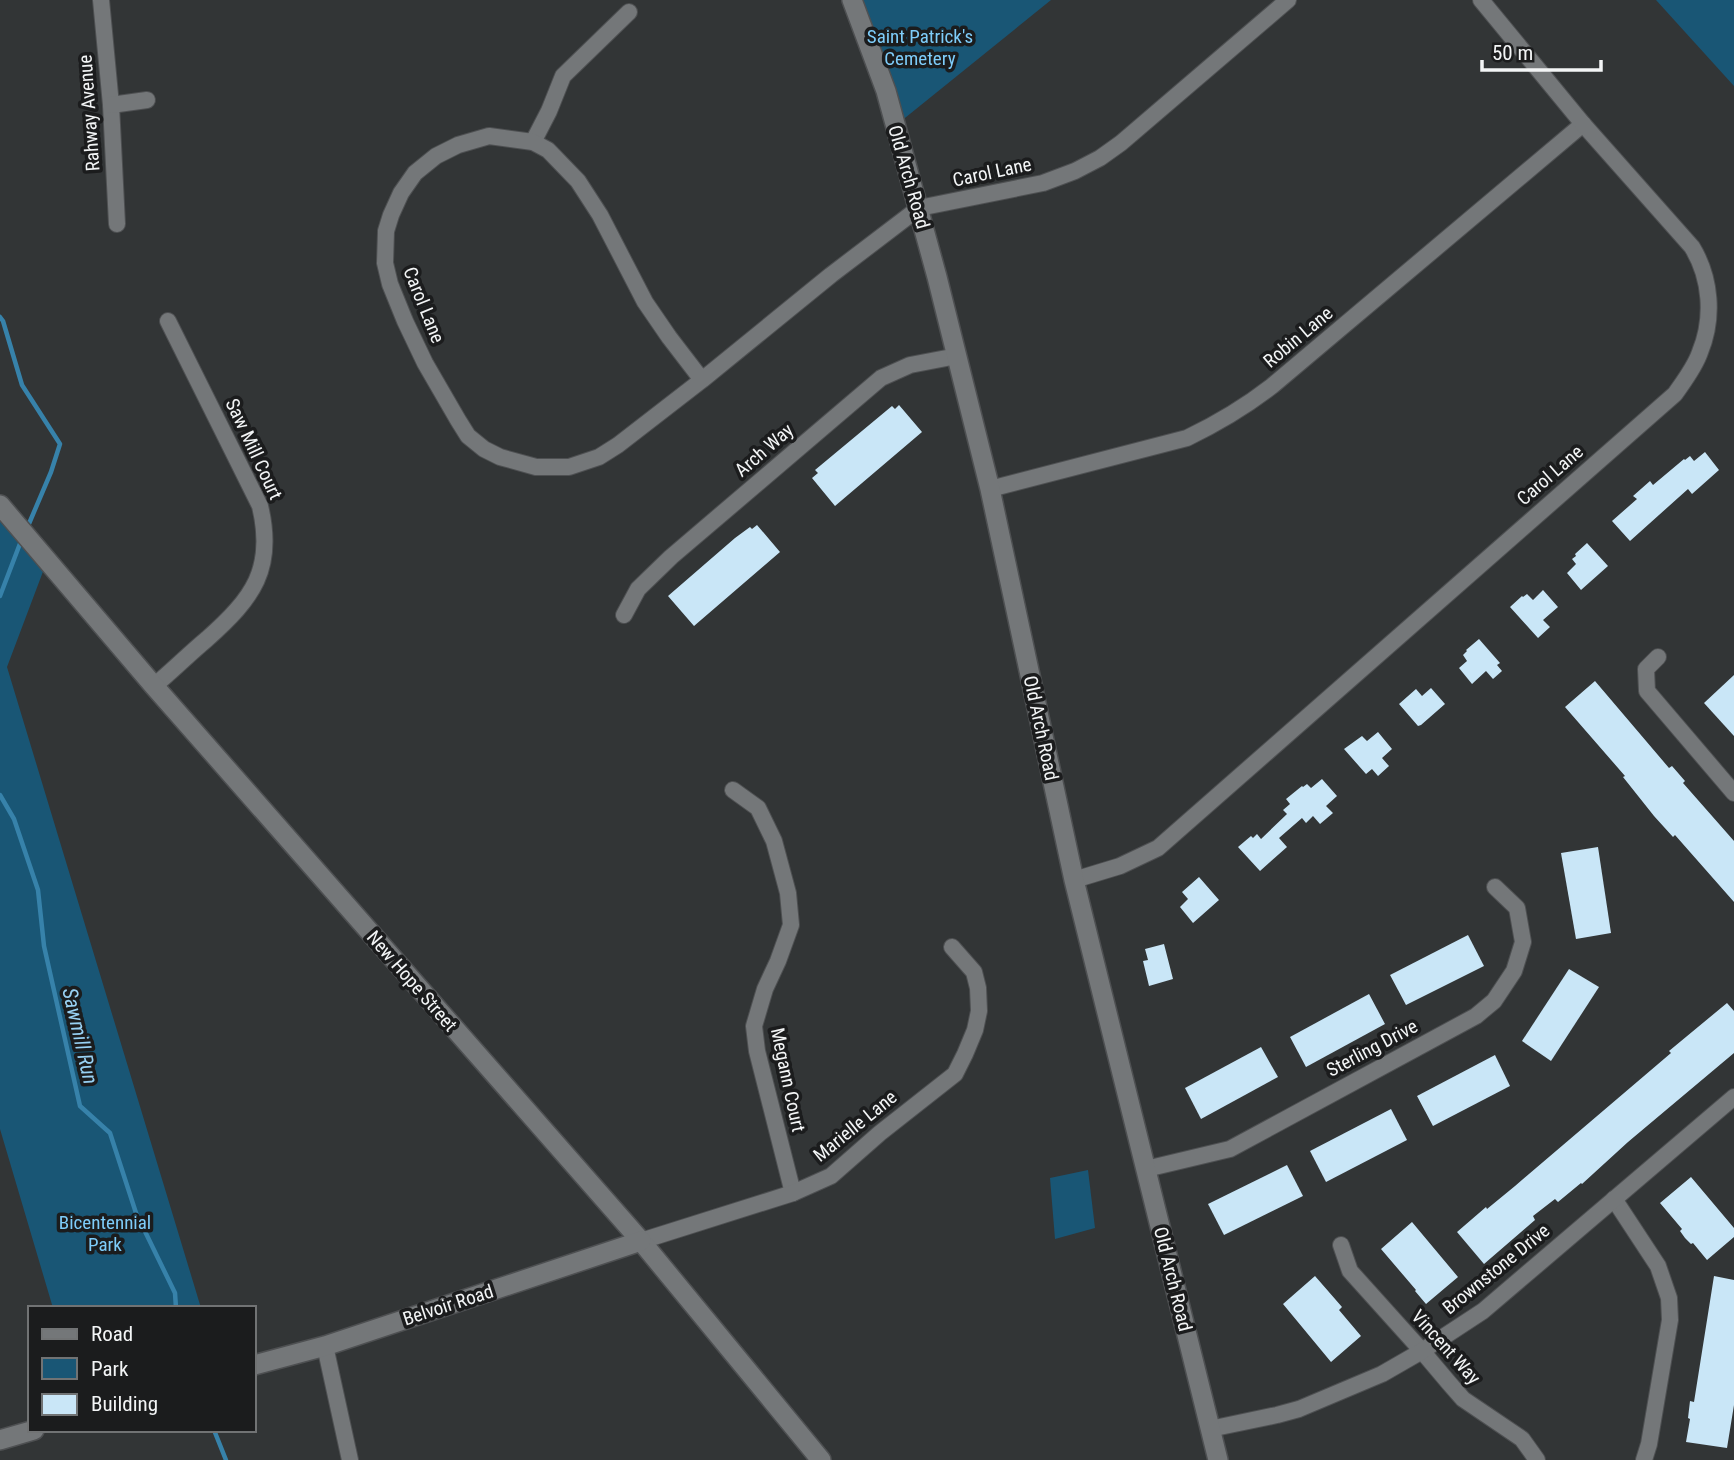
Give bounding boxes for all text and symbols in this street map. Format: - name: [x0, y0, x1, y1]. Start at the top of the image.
- park label: Saint Patrick's Cemetery: [867, 25, 973, 70]
- scale bar: [1482, 28, 1601, 72]
- text: 50 m: [1492, 41, 1533, 65]
- street label: Rahway Avenue: [73, 54, 105, 172]
- street label: Old Arch Road: [883, 123, 935, 231]
- street label: Carol Lane: [950, 152, 1034, 192]
- street label: Carol Lane: [398, 264, 450, 346]
- street label: Robin Lane: [1259, 301, 1337, 373]
- street label: Saw Mill Court: [221, 395, 287, 503]
- street label: Arch Way: [730, 418, 798, 482]
- street label: Carol Lane: [1512, 440, 1588, 510]
- street label: Old Arch Road: [1019, 673, 1063, 783]
- street label: New Hope Street: [362, 926, 462, 1036]
- water label: Sawmill Run: [57, 985, 103, 1087]
- street label: Sterling Drive: [1323, 1014, 1422, 1082]
- street label: Megann Court: [766, 1026, 810, 1134]
- street label: Marielle Lane: [809, 1085, 901, 1167]
- park label: Bicentennial Park: [59, 1211, 151, 1256]
- street label: Brownstone Drive: [1438, 1219, 1554, 1319]
- street label: Old Arch Road: [1149, 1224, 1197, 1334]
- street label: Belvoir Road: [400, 1280, 496, 1330]
- street label: Vincent Way: [1407, 1305, 1485, 1389]
- legend: [28, 1306, 256, 1432]
- text: Road: [91, 1322, 133, 1346]
- text: Park: [91, 1357, 129, 1381]
- text: Building: [91, 1392, 158, 1416]

